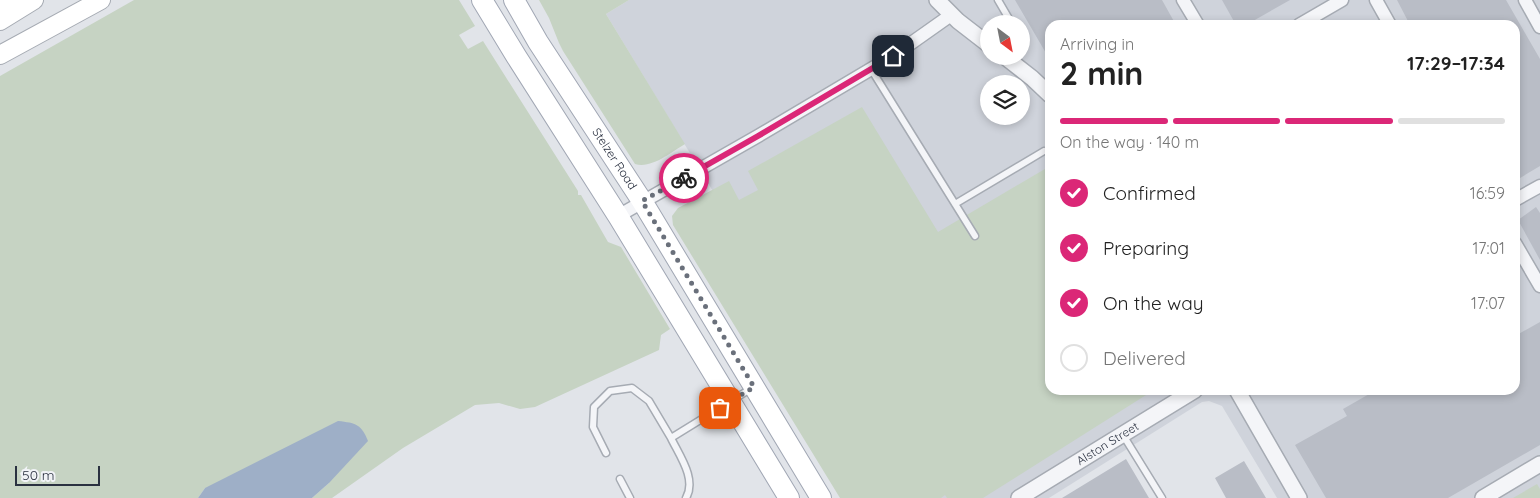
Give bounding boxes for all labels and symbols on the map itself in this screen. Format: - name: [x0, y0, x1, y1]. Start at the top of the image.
- north arrow: [980, 15, 1030, 65]
- pin: [872, 35, 914, 77]
- street label: Stelzer Road: [589, 125, 640, 192]
- courier: [659, 153, 709, 203]
- pin: [699, 387, 741, 429]
- street label: Alston Street: [1073, 418, 1141, 468]
- scale bar: [15, 463, 100, 486]

